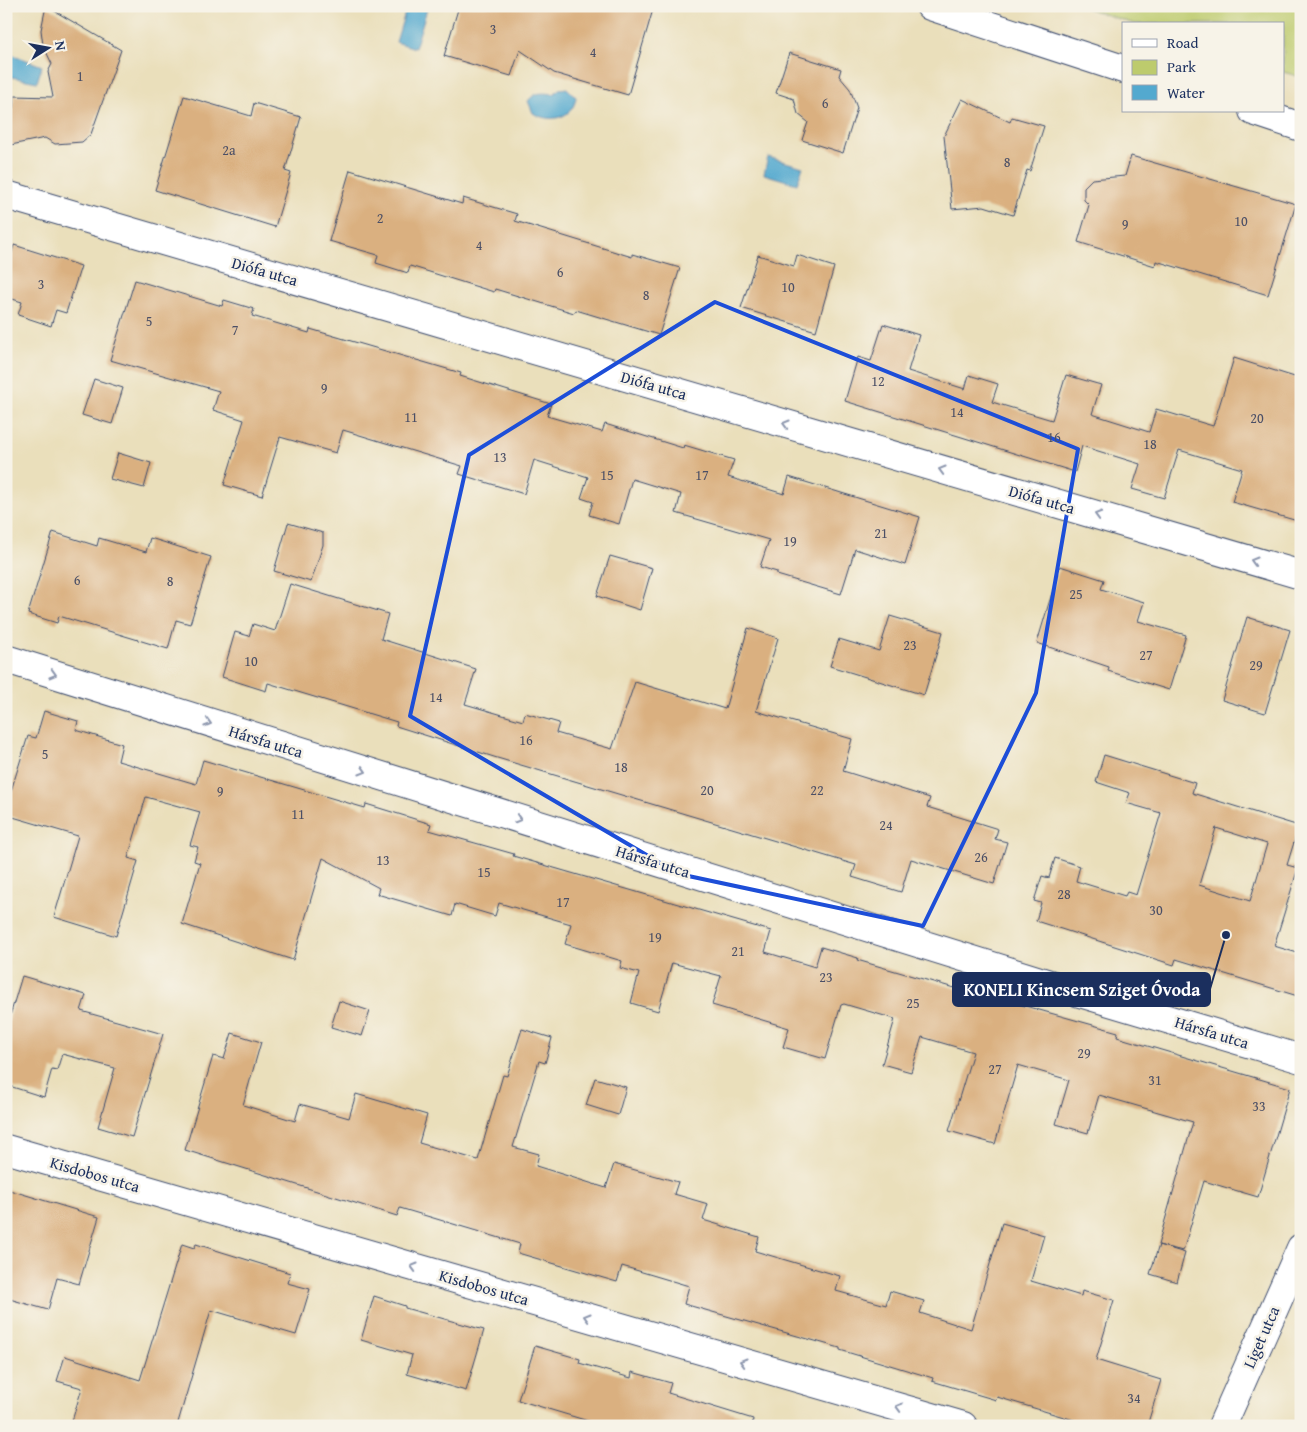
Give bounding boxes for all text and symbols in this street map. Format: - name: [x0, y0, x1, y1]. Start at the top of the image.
- house number: 3: [490, 19, 496, 39]
- north arrow: [22, 22, 72, 72]
- legend: [1122, 22, 1284, 112]
- text: Road: [1167, 32, 1198, 53]
- text: N: [50, 39, 72, 53]
- house number: 4: [590, 42, 597, 62]
- text: Park: [1167, 56, 1196, 77]
- house number: 1: [77, 66, 83, 86]
- text: Water: [1167, 82, 1205, 103]
- house number: 6: [822, 93, 829, 113]
- house number: 2a: [222, 140, 236, 160]
- house number: 8: [1004, 152, 1011, 172]
- house number: 2: [377, 208, 383, 228]
- house number: 10: [1234, 211, 1248, 231]
- house number: 9: [1122, 214, 1129, 234]
- house number: 4: [476, 235, 483, 255]
- street label: Diófa utca: [229, 250, 301, 292]
- house number: 6: [557, 262, 564, 282]
- house number: 3: [38, 274, 44, 294]
- house number: 10: [781, 277, 795, 297]
- house number: 8: [643, 285, 650, 305]
- house number: 5: [146, 311, 152, 331]
- house number: 7: [232, 320, 239, 340]
- street label: Diófa utca: [618, 364, 690, 406]
- house number: 12: [871, 371, 885, 391]
- house number: 9: [321, 378, 328, 398]
- house number: 14: [950, 402, 964, 422]
- house number: 11: [404, 407, 418, 427]
- house number: 20: [1250, 408, 1264, 428]
- one-way arrow: [782, 419, 791, 430]
- house number: 16: [1047, 427, 1061, 447]
- house number: 18: [1143, 434, 1157, 454]
- house number: 13: [493, 447, 507, 467]
- house number: 15: [600, 465, 614, 485]
- house number: 17: [695, 465, 709, 485]
- one-way arrow: [938, 465, 947, 475]
- street label: Diófa utca: [1006, 478, 1078, 520]
- one-way arrow: [1094, 511, 1103, 521]
- house number: 21: [874, 523, 888, 543]
- house number: 19: [783, 531, 797, 551]
- one-way arrow: [1250, 557, 1259, 567]
- house number: 6: [74, 570, 81, 590]
- house number: 8: [167, 571, 174, 591]
- house number: 25: [1069, 584, 1083, 604]
- house number: 23: [903, 635, 917, 655]
- house number: 27: [1139, 645, 1153, 665]
- house number: 10: [244, 651, 258, 671]
- house number: 29: [1249, 655, 1263, 675]
- one-way arrow: [48, 668, 56, 678]
- house number: 14: [429, 687, 443, 707]
- one-way arrow: [203, 717, 211, 727]
- street label: Hársfa utca: [226, 718, 306, 764]
- house number: 16: [519, 730, 533, 750]
- house number: 5: [42, 744, 48, 764]
- house number: 18: [614, 757, 628, 777]
- one-way arrow: [358, 765, 367, 775]
- house number: 20: [700, 780, 714, 800]
- house number: 22: [810, 780, 824, 800]
- house number: 9: [217, 781, 224, 801]
- house number: 11: [291, 804, 305, 824]
- one-way arrow: [514, 813, 522, 823]
- house number: 24: [879, 815, 893, 835]
- street label: Hársfa utca: [613, 838, 693, 884]
- house number: 26: [974, 847, 988, 867]
- house number: 13: [376, 850, 390, 870]
- house number: 15: [477, 862, 491, 882]
- house number: 28: [1057, 884, 1071, 904]
- house number: 17: [556, 892, 570, 912]
- house number: 30: [1149, 900, 1163, 920]
- house number: 19: [648, 927, 662, 947]
- house number: 21: [731, 941, 745, 961]
- house number: 23: [819, 967, 833, 987]
- callout: KONELI Kincsem Sziget Óvoda: [953, 973, 1210, 1006]
- text: KONELI Kincsem Sziget Óvoda: [963, 976, 1201, 1003]
- house number: 25: [906, 993, 920, 1013]
- street label: Hársfa utca: [1172, 1009, 1252, 1055]
- house number: 29: [1077, 1043, 1091, 1063]
- house number: 27: [988, 1059, 1002, 1079]
- house number: 31: [1148, 1070, 1162, 1090]
- house number: 33: [1252, 1096, 1266, 1116]
- street label: Kisdobos utca: [47, 1150, 143, 1198]
- one-way arrow: [410, 1262, 418, 1272]
- street label: Kisdobos utca: [436, 1263, 532, 1311]
- street label: Liget utca: [1237, 1302, 1286, 1372]
- one-way arrow: [583, 1312, 591, 1322]
- one-way arrow: [738, 1357, 747, 1368]
- house number: 34: [1127, 1388, 1141, 1408]
- one-way arrow: [895, 1403, 904, 1413]

